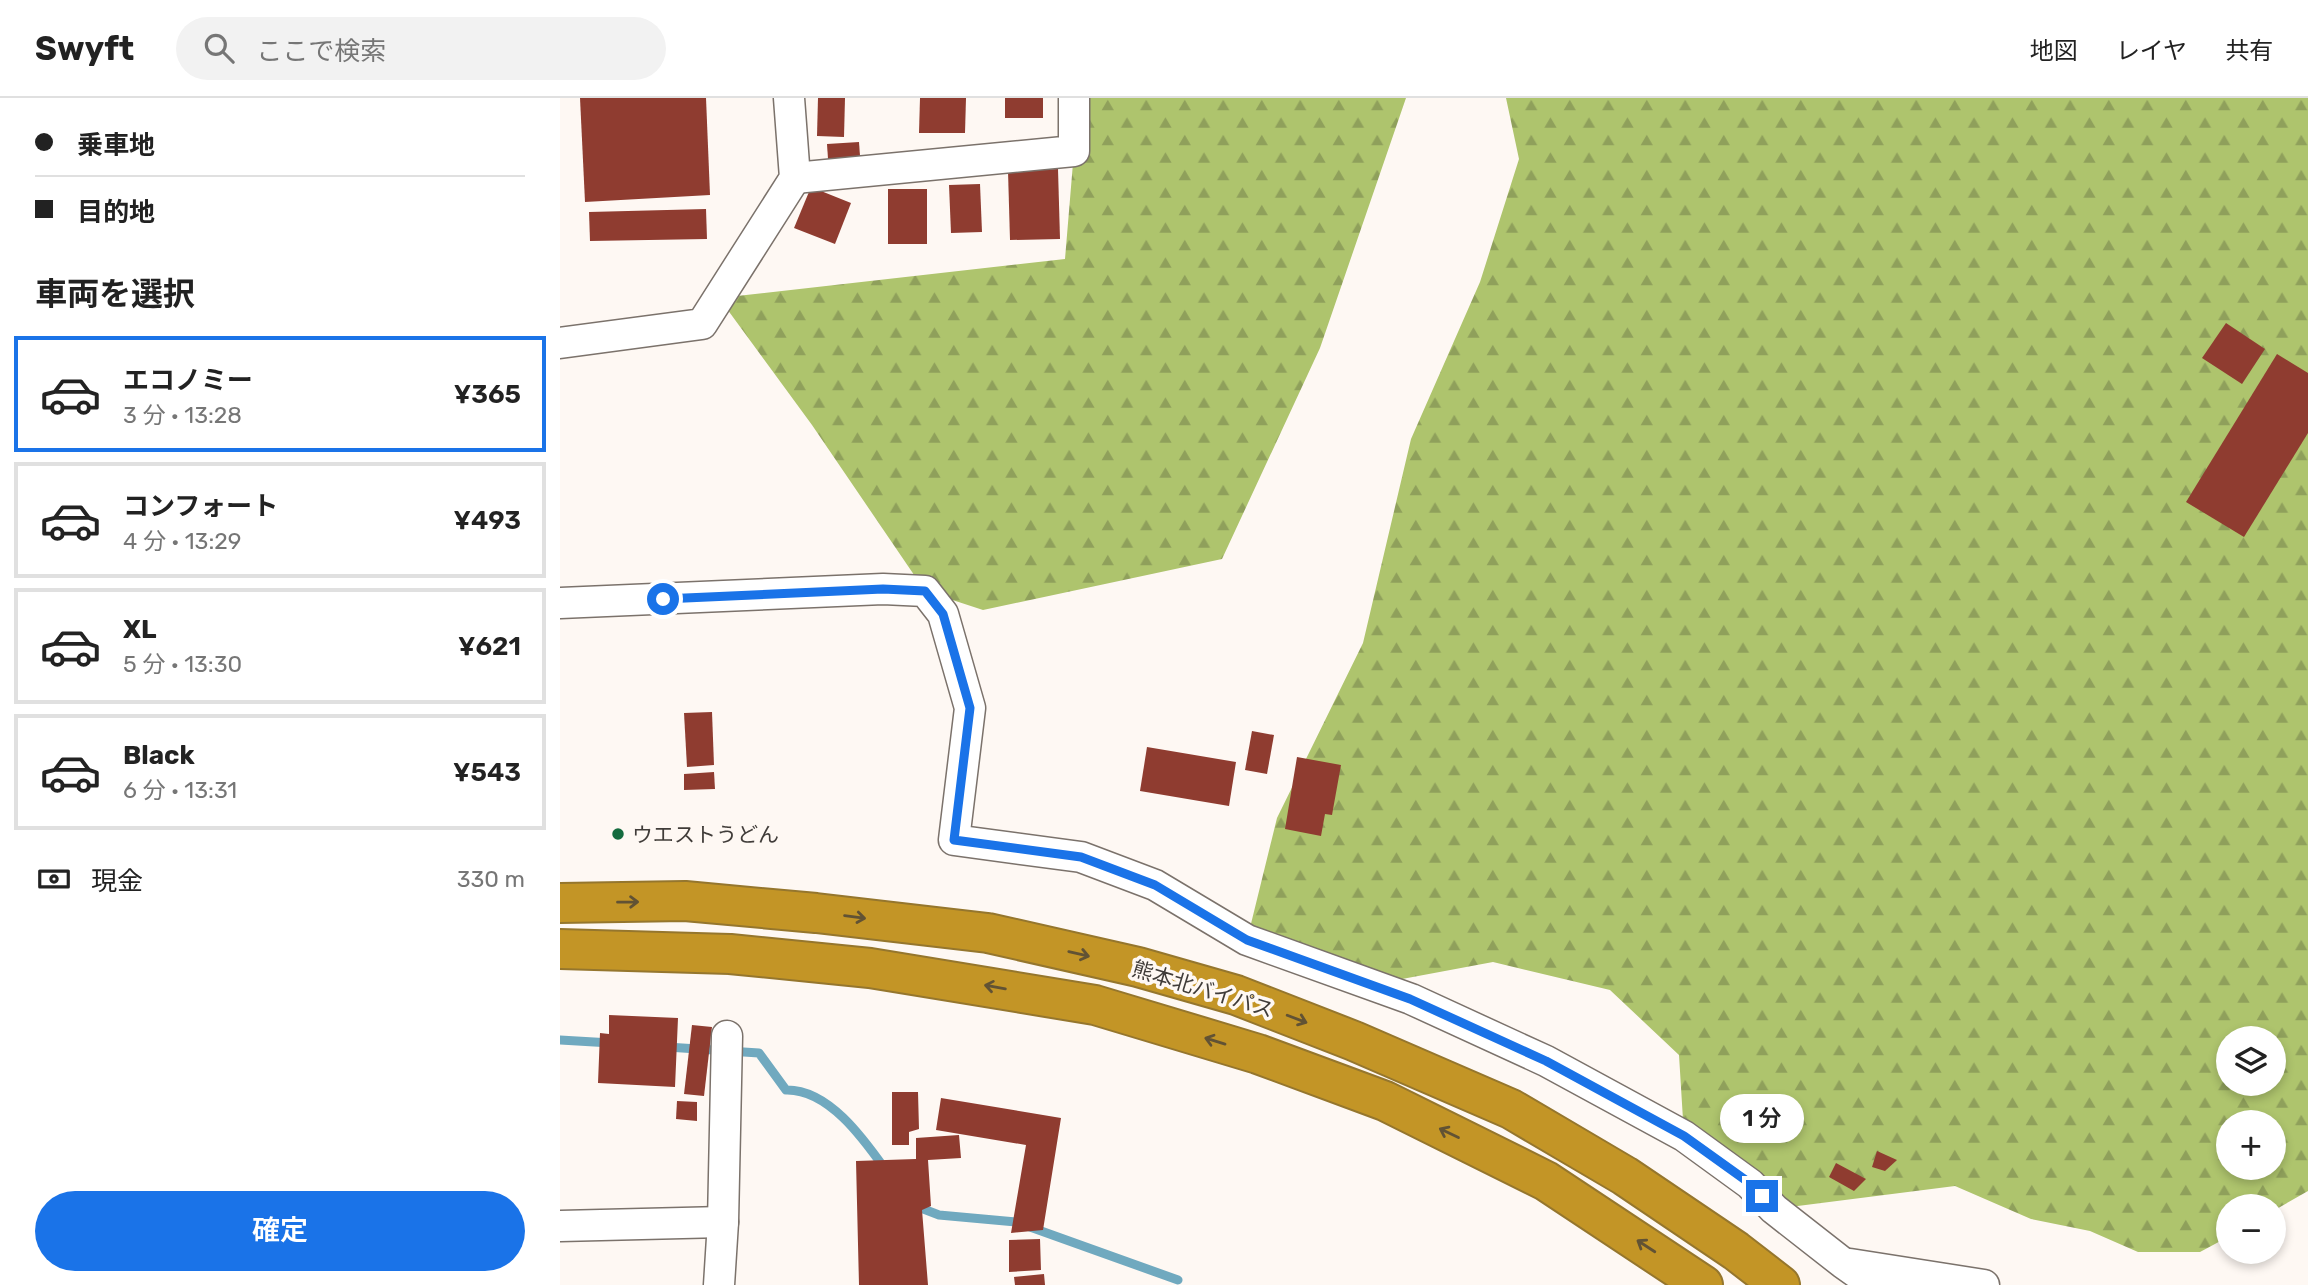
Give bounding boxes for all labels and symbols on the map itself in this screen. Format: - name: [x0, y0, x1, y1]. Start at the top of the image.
- route start: [647, 583, 679, 615]
- place label: ウエストうどん: [632, 822, 779, 847]
- marker: ウエストうどん: [610, 826, 626, 842]
- one-way arrow: [616, 895, 639, 909]
- one-way arrow: [843, 911, 866, 924]
- one-way arrow: [1067, 947, 1090, 961]
- street label: 熊本北バイパス: [1129, 956, 1277, 1022]
- one-way arrow: [984, 980, 1007, 993]
- one-way arrow: [1285, 1013, 1307, 1026]
- one-way arrow: [1205, 1033, 1227, 1046]
- callout: 1 分: [1720, 1094, 1804, 1144]
- one-way arrow: [1439, 1126, 1460, 1140]
- route end: [1746, 1180, 1778, 1212]
- one-way arrow: [1637, 1239, 1657, 1253]

